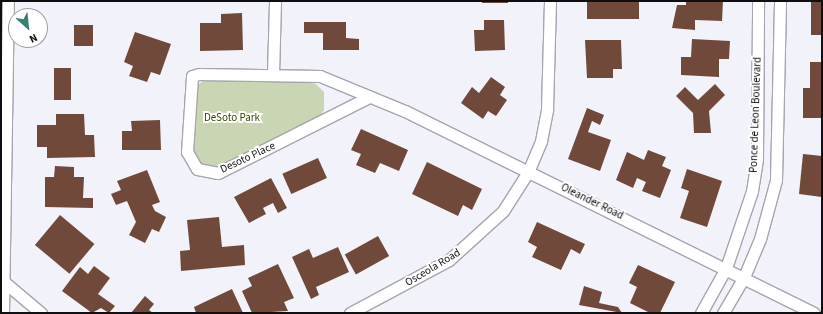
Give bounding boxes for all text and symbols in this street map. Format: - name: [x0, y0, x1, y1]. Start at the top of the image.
- north arrow: [8, 8, 48, 48]
- text: N: [27, 30, 40, 47]
- street label: Ponce de Leon Boulevard: [747, 57, 765, 173]
- park label: DeSoto Park: [204, 111, 260, 125]
- street label: Desoto Place: [218, 140, 278, 176]
- street label: Oleander Road: [558, 181, 626, 223]
- street label: Osceola Road: [403, 246, 463, 290]

